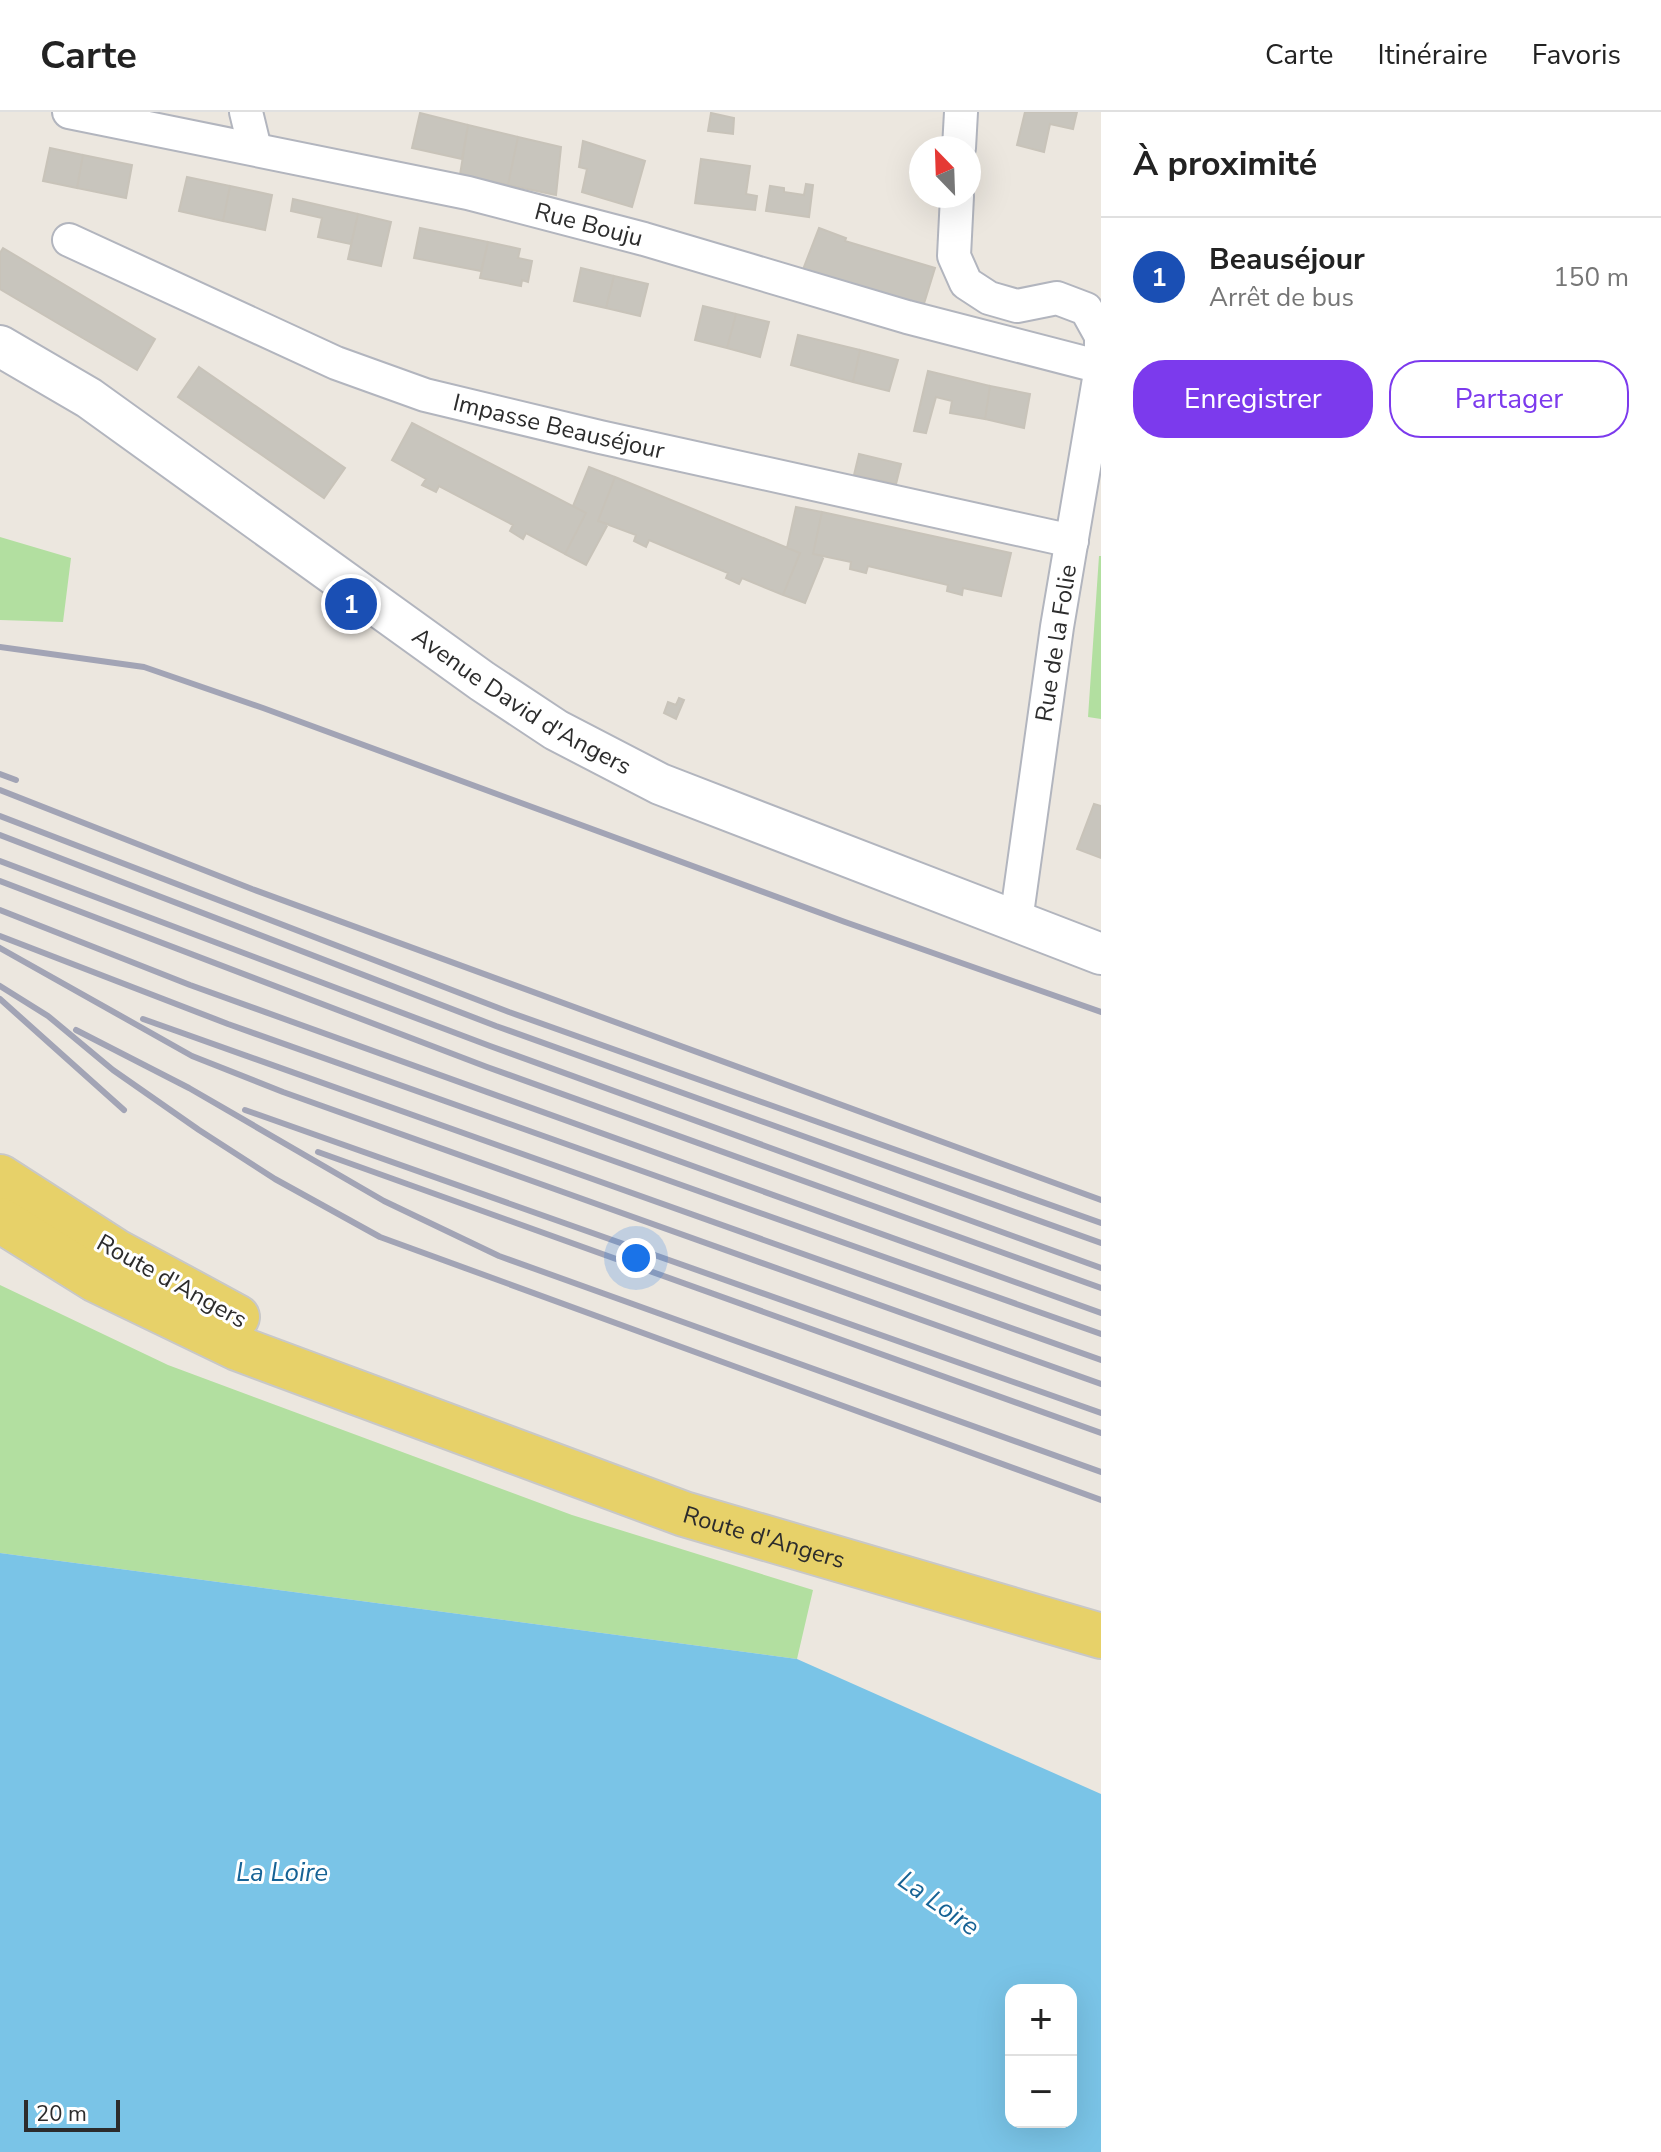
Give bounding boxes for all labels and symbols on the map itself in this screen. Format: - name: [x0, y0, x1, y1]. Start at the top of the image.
- north arrow: [909, 136, 981, 208]
- street label: Rue Bouju: [531, 195, 646, 254]
- street label: Impasse Beauséjour: [450, 386, 668, 467]
- street label: Rue de la Folie: [1028, 562, 1084, 724]
- pin: 1: [325, 574, 377, 634]
- street label: Avenue David d'Angers: [406, 620, 637, 782]
- street label: Route d'Angers: [91, 1227, 253, 1335]
- your location: [616, 1238, 656, 1278]
- street label: Route d'Angers: [679, 1499, 849, 1576]
- water label: La Loire: [236, 1855, 328, 1890]
- water label: La Loire: [891, 1863, 987, 1944]
- scale bar: [24, 2096, 120, 2132]

